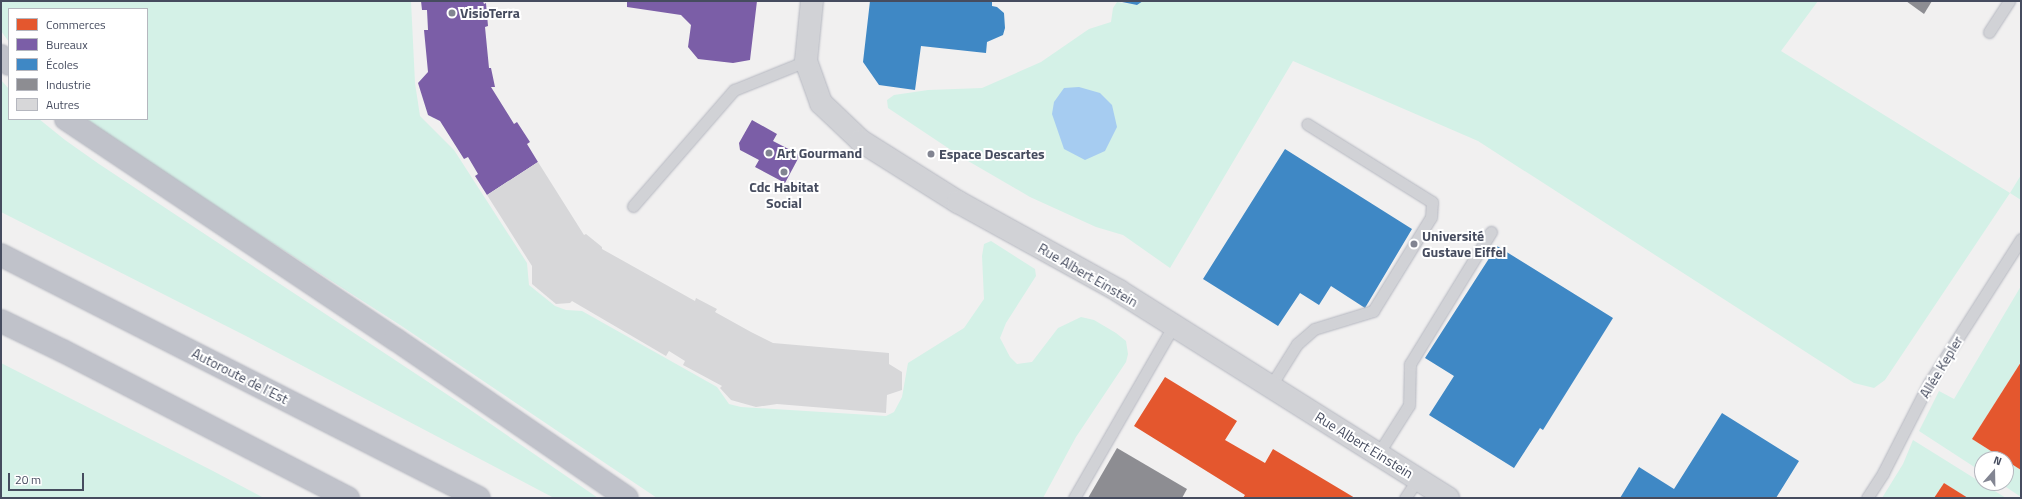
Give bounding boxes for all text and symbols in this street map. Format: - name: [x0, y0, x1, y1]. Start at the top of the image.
- place label: VisioTerra: [460, 5, 520, 21]
- legend: [8, 8, 148, 120]
- marker: VisioTerra: [447, 8, 457, 18]
- text: Commerces: [46, 15, 106, 34]
- text: Bureaux: [46, 35, 88, 54]
- text: Écoles: [46, 55, 78, 74]
- text: Industrie: [46, 75, 91, 94]
- text: Autres: [46, 95, 79, 114]
- place label: Art Gourmand: [777, 145, 862, 161]
- place label: Espace Descartes: [939, 146, 1045, 162]
- marker: Art Gourmand: [764, 148, 774, 158]
- marker: Espace Descartes: [926, 149, 936, 159]
- marker: Cdc Habitat Social: [779, 167, 789, 177]
- place label: Cdc Habitat Social: [749, 179, 819, 212]
- place label: Université Gustave Eiffel: [1422, 228, 1506, 260]
- marker: Université Gustave Eiffel: [1409, 239, 1419, 249]
- street label: Rue Albert Einstein: [1035, 240, 1141, 310]
- street label: Allée Kepler: [1916, 333, 1966, 401]
- street label: Autoroute de l’Est: [189, 345, 291, 407]
- street label: Rue Albert Einstein: [1312, 408, 1416, 482]
- north arrow: [1974, 451, 2014, 491]
- text: N: [1991, 452, 2004, 469]
- scale bar: [10, 465, 86, 491]
- text: 20 m: [15, 470, 41, 489]

